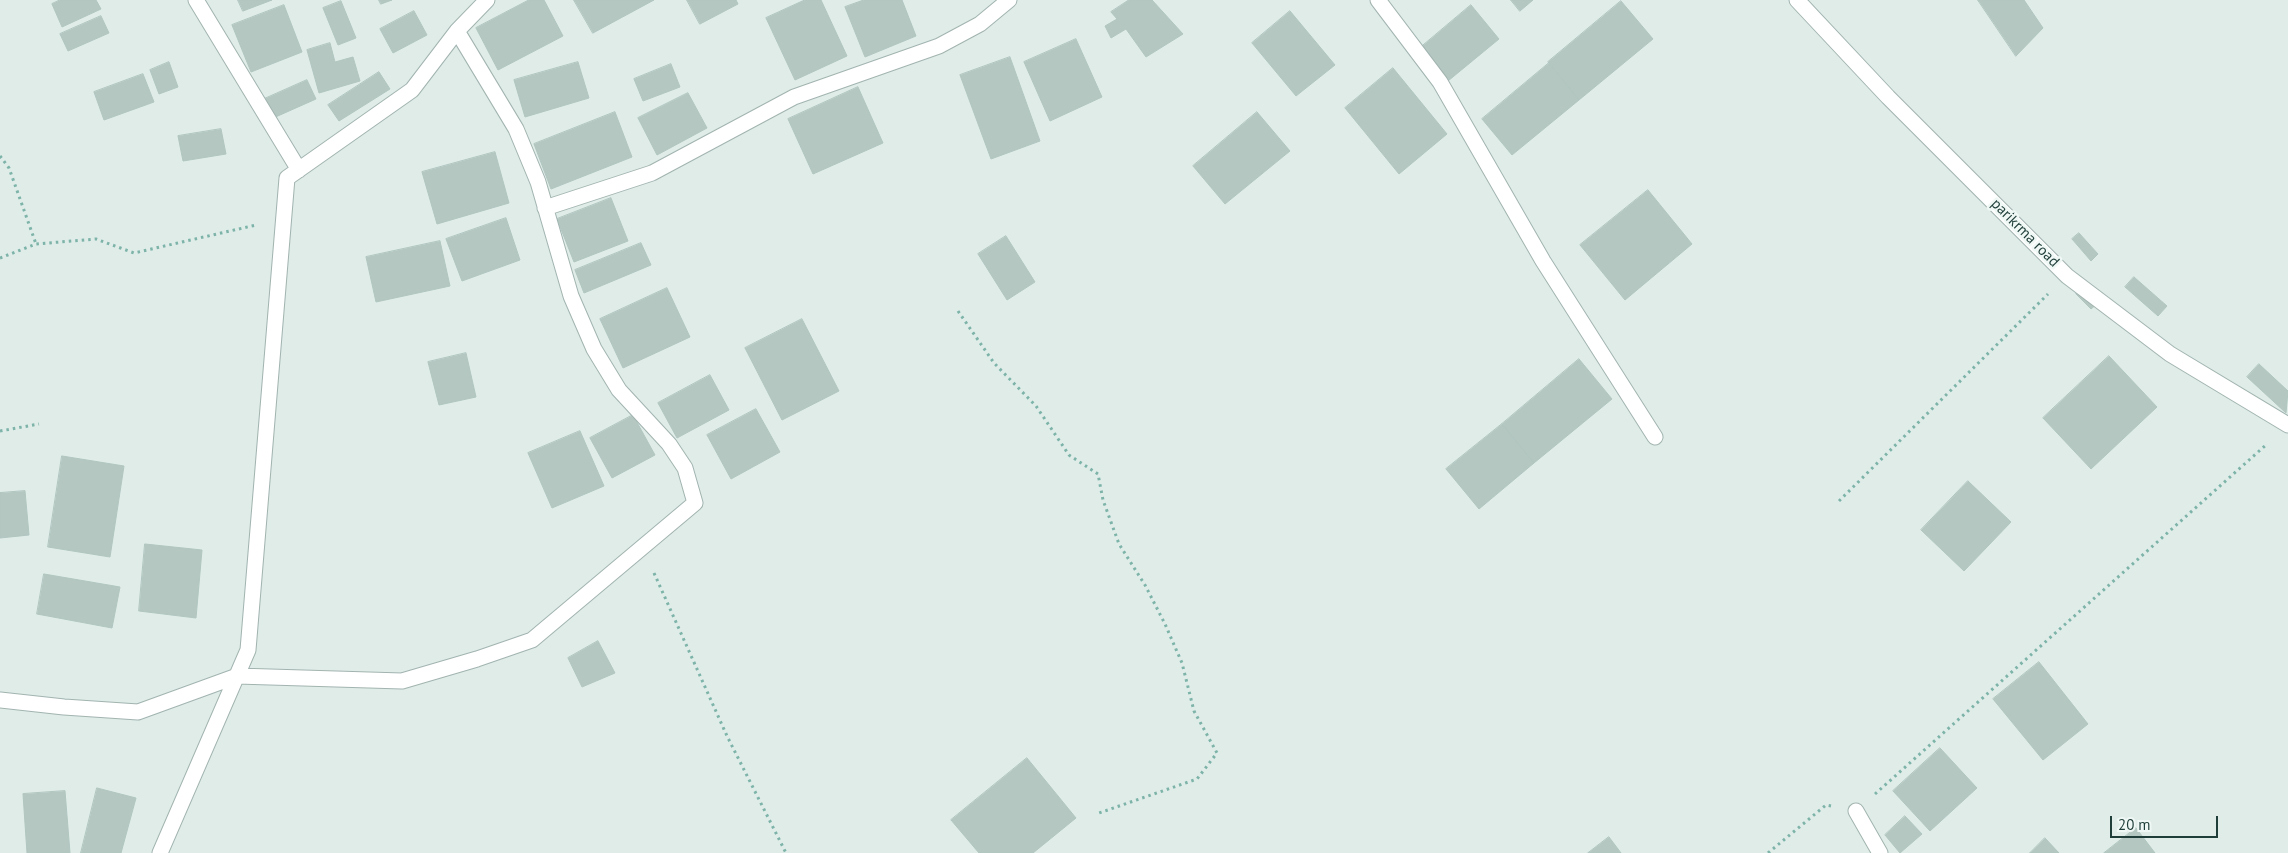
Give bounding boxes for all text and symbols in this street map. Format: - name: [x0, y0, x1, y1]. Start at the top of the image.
- street label: parikrma road: [1987, 195, 2063, 271]
- scale bar: [2113, 806, 2220, 838]
- text: 20 m: [2118, 815, 2151, 834]

